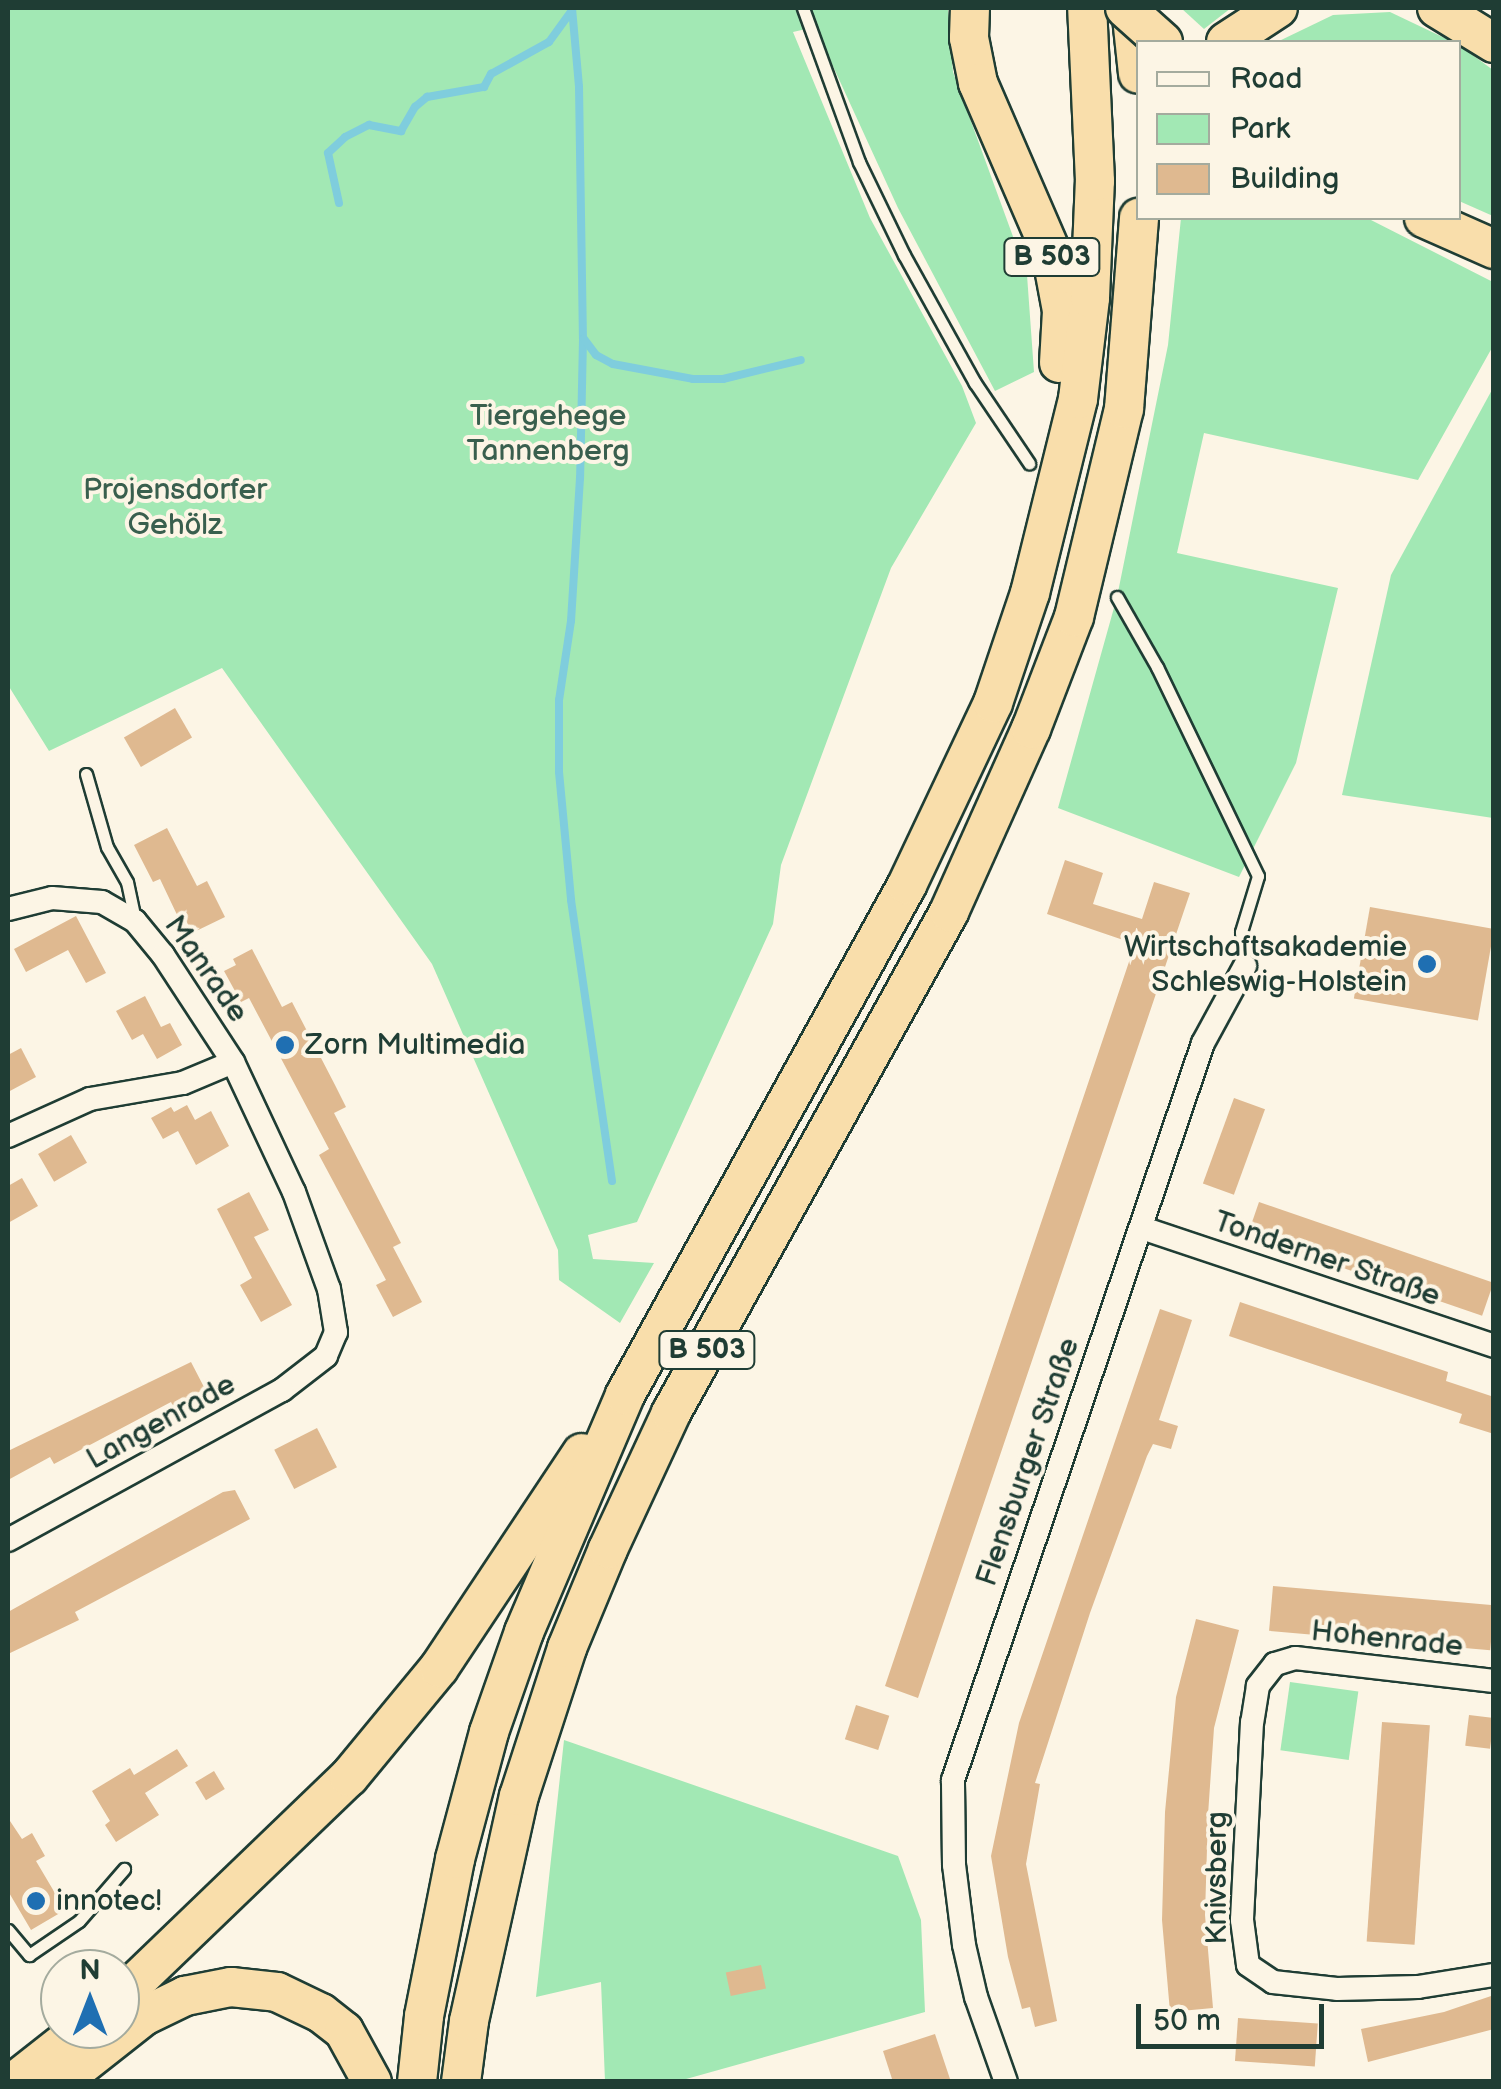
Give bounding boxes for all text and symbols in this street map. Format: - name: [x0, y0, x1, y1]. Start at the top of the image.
- legend: [1136, 40, 1461, 220]
- text: Road: [1230, 61, 1303, 97]
- text: Park: [1230, 111, 1290, 147]
- text: Building: [1230, 161, 1339, 197]
- road number: B 503: [1002, 234, 1102, 280]
- park label: Tiergehege Tannenberg: [467, 398, 629, 468]
- park label: Projensdorfer Gehölz: [83, 472, 267, 542]
- street label: Manrade: [156, 909, 256, 1029]
- place label: Wirtschaftsakademie Schleswig-Holstein: [1124, 929, 1407, 1000]
- marker: Wirtschaftsakademie Schleswig-Holstein: [1416, 953, 1438, 975]
- place label: Zorn Multimedia: [305, 1027, 526, 1063]
- marker: Zorn Multimedia: [274, 1034, 296, 1056]
- street label: Tonderner Straße: [1209, 1203, 1445, 1315]
- road number: B 503: [657, 1327, 757, 1373]
- street label: Flensburger Straße: [969, 1333, 1087, 1591]
- street label: Langenrade: [80, 1366, 242, 1478]
- street label: Hohenrade: [1309, 1613, 1465, 1665]
- street label: Knivsberg: [1199, 1811, 1235, 1945]
- place label: innotec!: [56, 1883, 162, 1919]
- marker: innotec!: [25, 1890, 47, 1912]
- north arrow: [40, 1949, 140, 2049]
- text: N: [79, 1954, 101, 1987]
- scale bar: [1141, 1984, 1328, 2046]
- text: 50 m: [1153, 2003, 1221, 2039]

